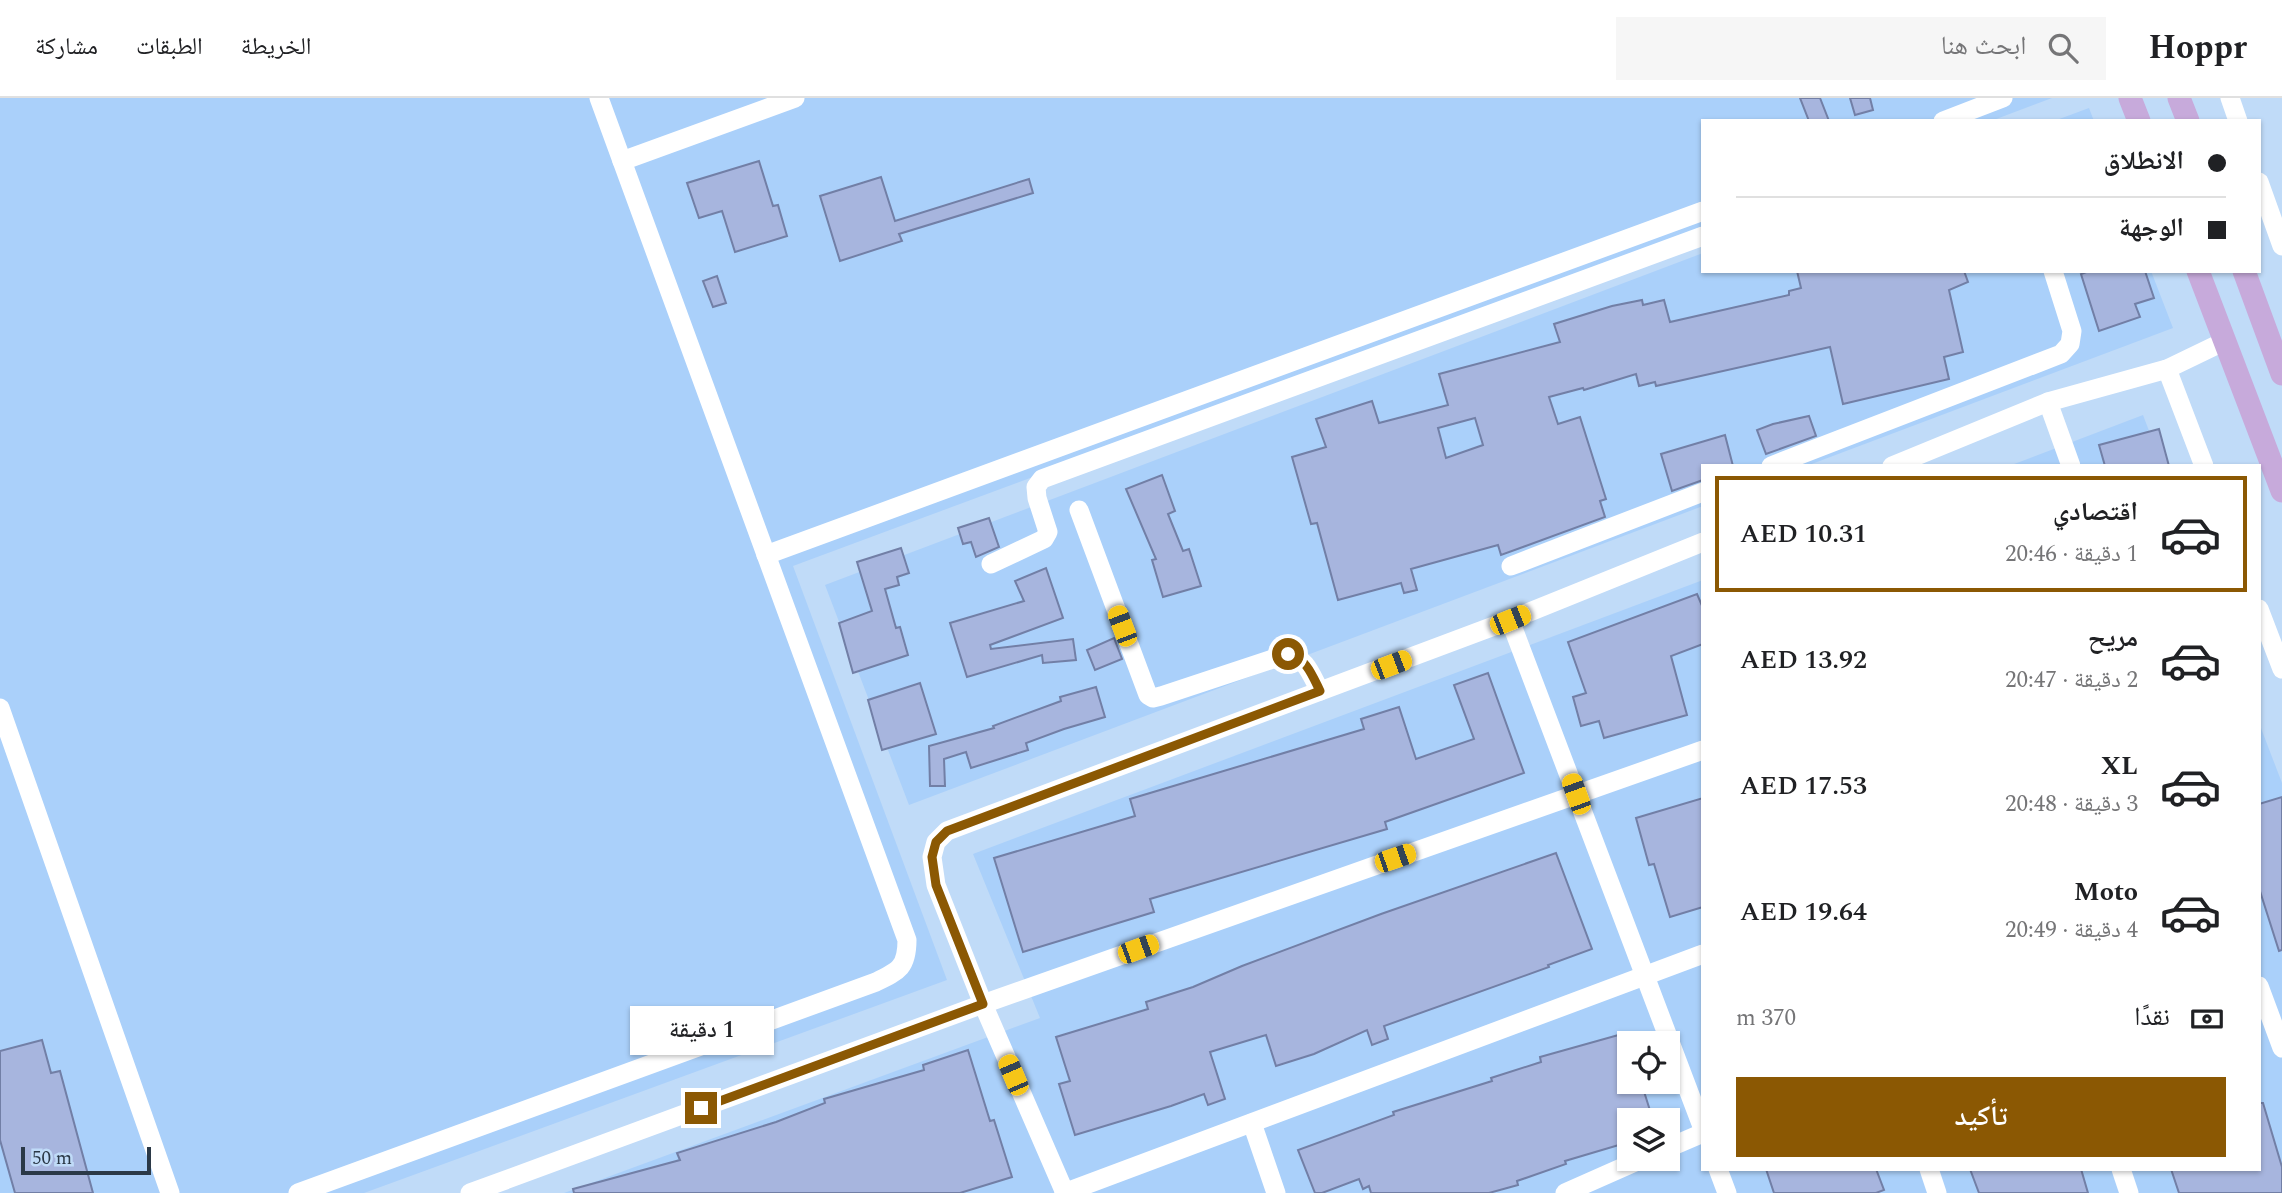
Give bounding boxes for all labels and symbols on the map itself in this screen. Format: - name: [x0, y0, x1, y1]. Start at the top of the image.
- car: [1487, 602, 1534, 638]
- car: [1105, 603, 1140, 649]
- route start: [1272, 638, 1304, 670]
- car: [1368, 648, 1415, 682]
- car: [1559, 771, 1594, 817]
- car: [1372, 841, 1419, 875]
- car: [1115, 932, 1162, 966]
- callout: 1 دقيقة: [629, 1006, 773, 1056]
- car: [996, 1052, 1031, 1098]
- route end: [685, 1092, 717, 1124]
- scale bar: [21, 1144, 150, 1176]

